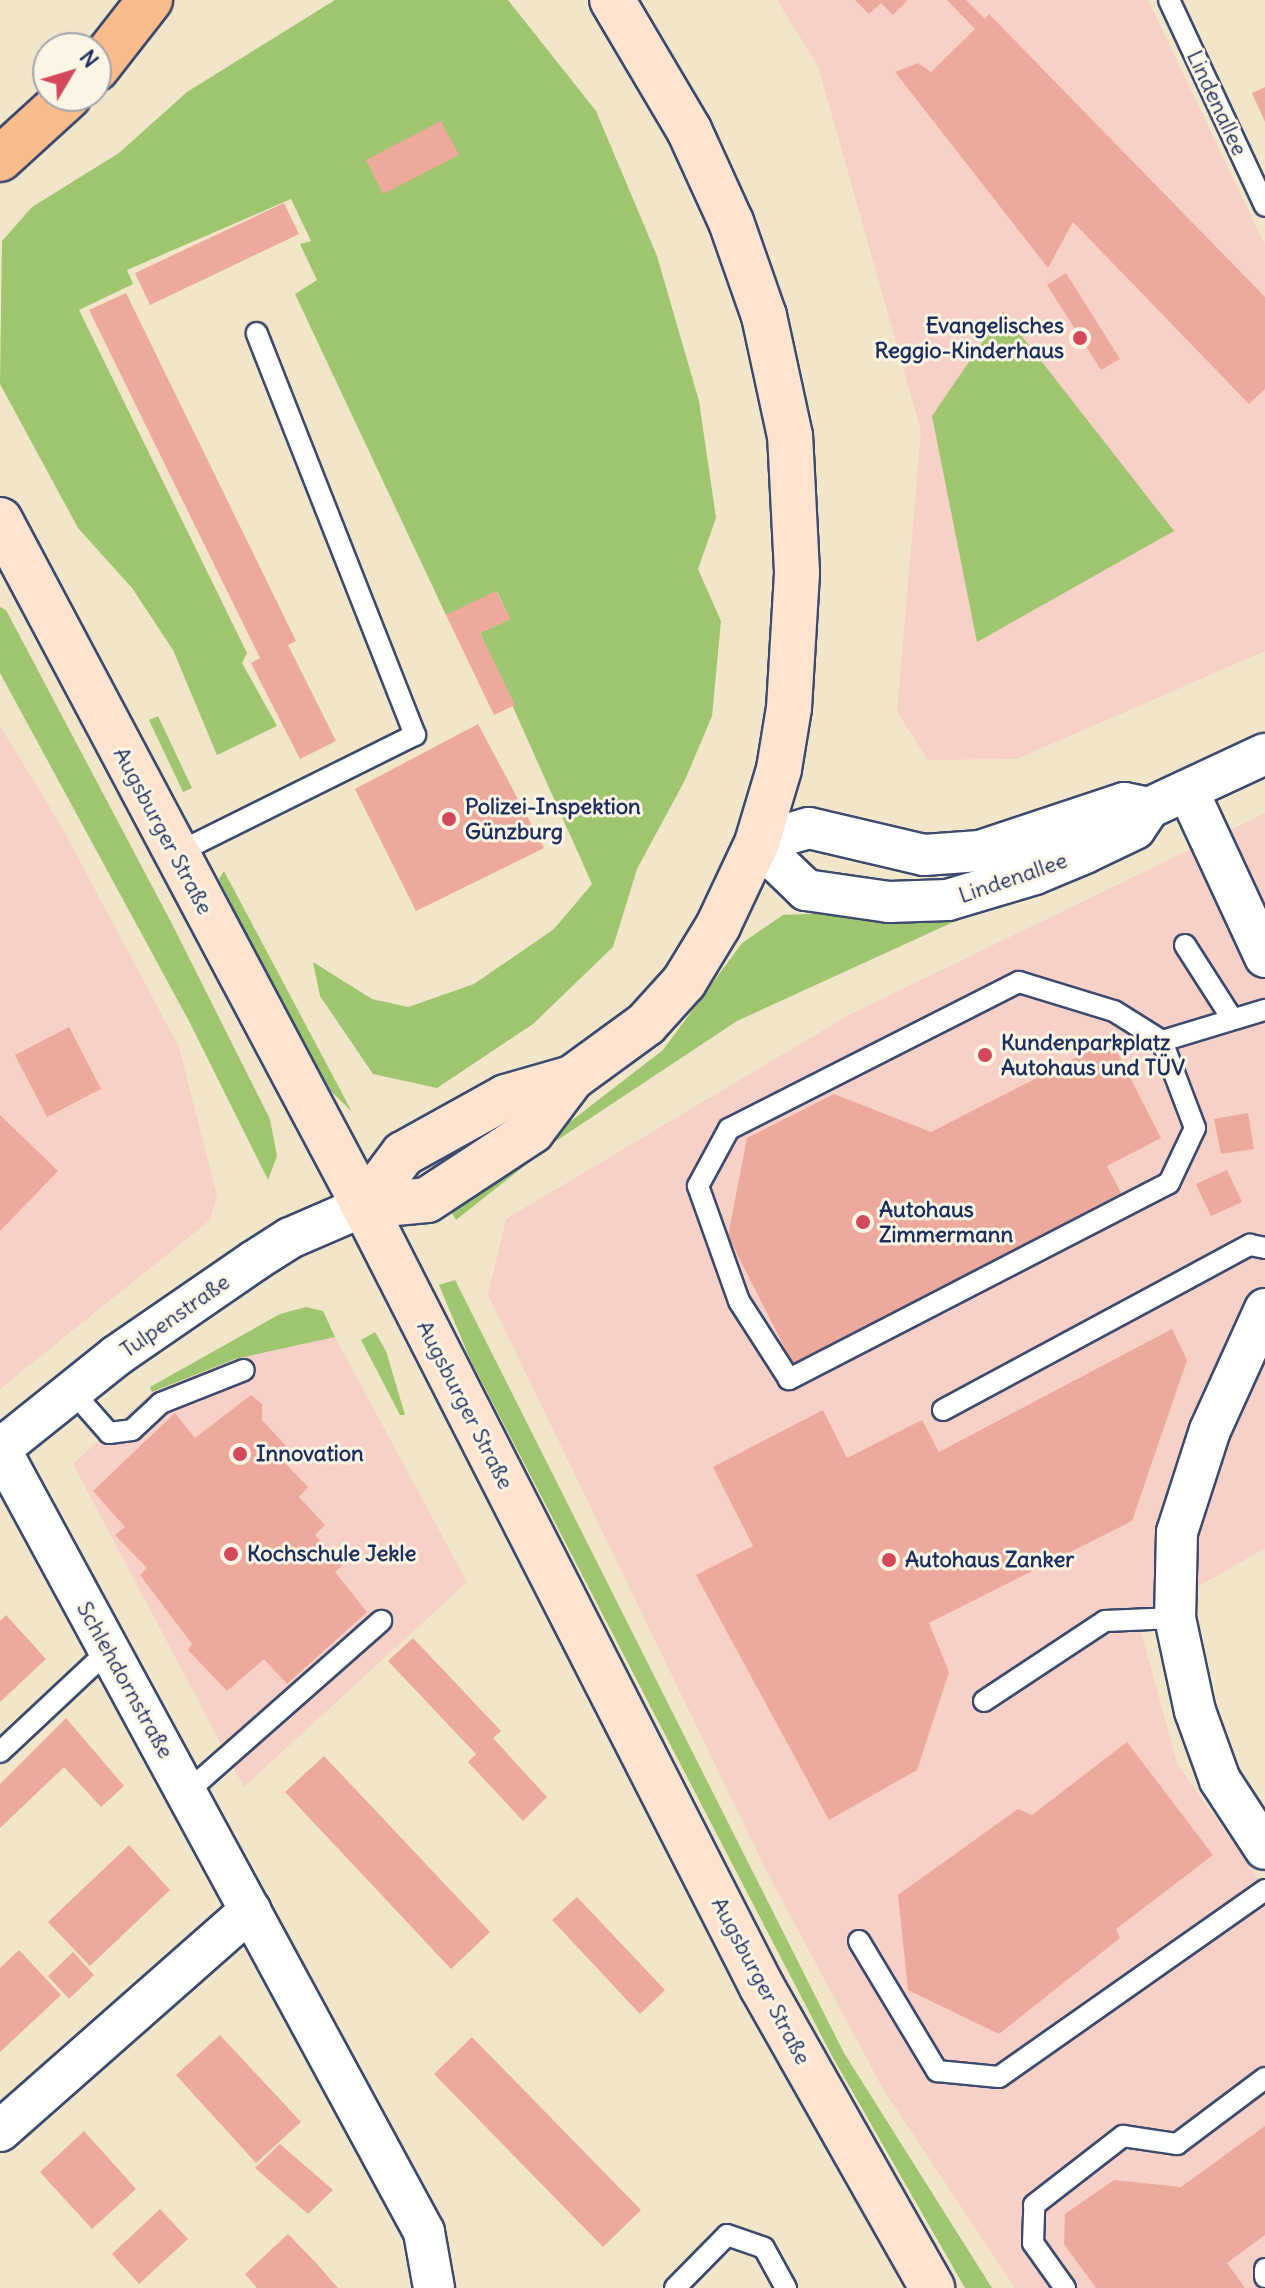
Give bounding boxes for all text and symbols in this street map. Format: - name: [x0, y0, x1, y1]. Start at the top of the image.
- north arrow: [32, 32, 112, 112]
- text: N: [74, 44, 105, 73]
- street label: Lindenallee: [1181, 46, 1253, 160]
- place label: Evangelisches Reggio-Kinderhaus: [874, 312, 1064, 364]
- marker: Evangelisches Reggio-Kinderhaus: [1071, 329, 1089, 347]
- street label: Augsburger Straße: [108, 743, 218, 919]
- place label: Polizei-Inspektion Günzburg: [465, 793, 641, 844]
- marker: Polizei-Inspektion Günzburg: [440, 810, 458, 828]
- street label: Lindenallee: [955, 847, 1071, 909]
- place label: Kundenparkplatz Autohaus und TÜV: [1001, 1029, 1185, 1080]
- marker: Kundenparkplatz Autohaus und TÜV: [976, 1046, 994, 1064]
- place label: Autohaus Zimmermann: [879, 1196, 1013, 1248]
- marker: Autohaus Zimmermann: [854, 1213, 872, 1231]
- street label: Tulpenstraße: [115, 1269, 235, 1363]
- street label: Augsburger Straße: [411, 1316, 519, 1494]
- place label: Innovation: [256, 1441, 364, 1467]
- marker: Innovation: [231, 1445, 249, 1463]
- place label: Kochschule Jekle: [247, 1541, 416, 1567]
- marker: Kochschule Jekle: [222, 1545, 240, 1563]
- place label: Autohaus Zanker: [905, 1547, 1074, 1573]
- marker: Autohaus Zanker: [880, 1551, 898, 1569]
- street label: Schlehdornstraße: [71, 1597, 179, 1763]
- street label: Augsburger Straße: [706, 1893, 816, 2069]

